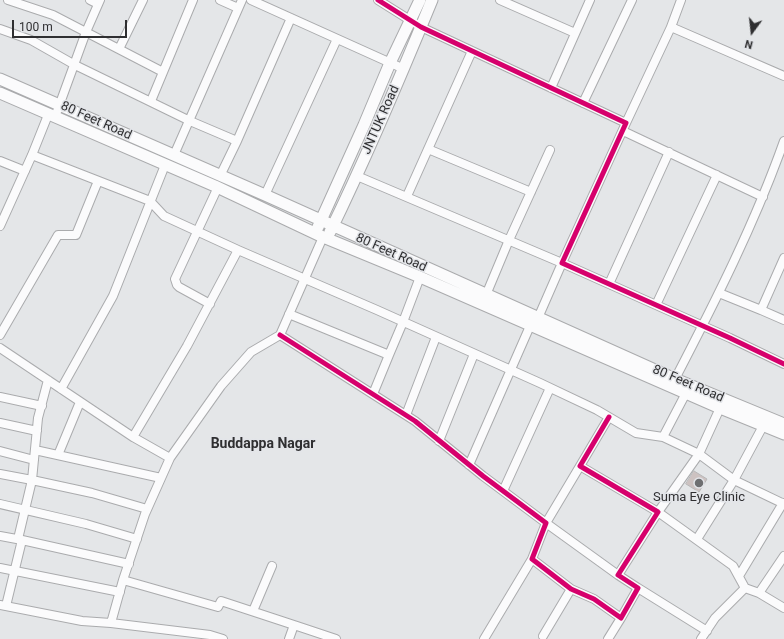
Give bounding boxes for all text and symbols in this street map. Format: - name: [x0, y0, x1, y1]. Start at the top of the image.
- scale bar: [14, 12, 129, 38]
- north arrow: [732, 12, 772, 52]
- text: 100 m: [19, 20, 53, 34]
- text: N: [743, 37, 754, 51]
- street label: JNTUK Road: [359, 83, 403, 157]
- street label: 80 Feet Road: [58, 98, 134, 144]
- street label: 80 Feet Road: [353, 230, 429, 276]
- street label: 80 Feet Road: [650, 362, 726, 406]
- district label: Buddappa Nagar: [211, 436, 315, 452]
- marker: Suma Eye Clinic: [693, 477, 705, 489]
- place label: Suma Eye Clinic: [653, 490, 745, 506]

